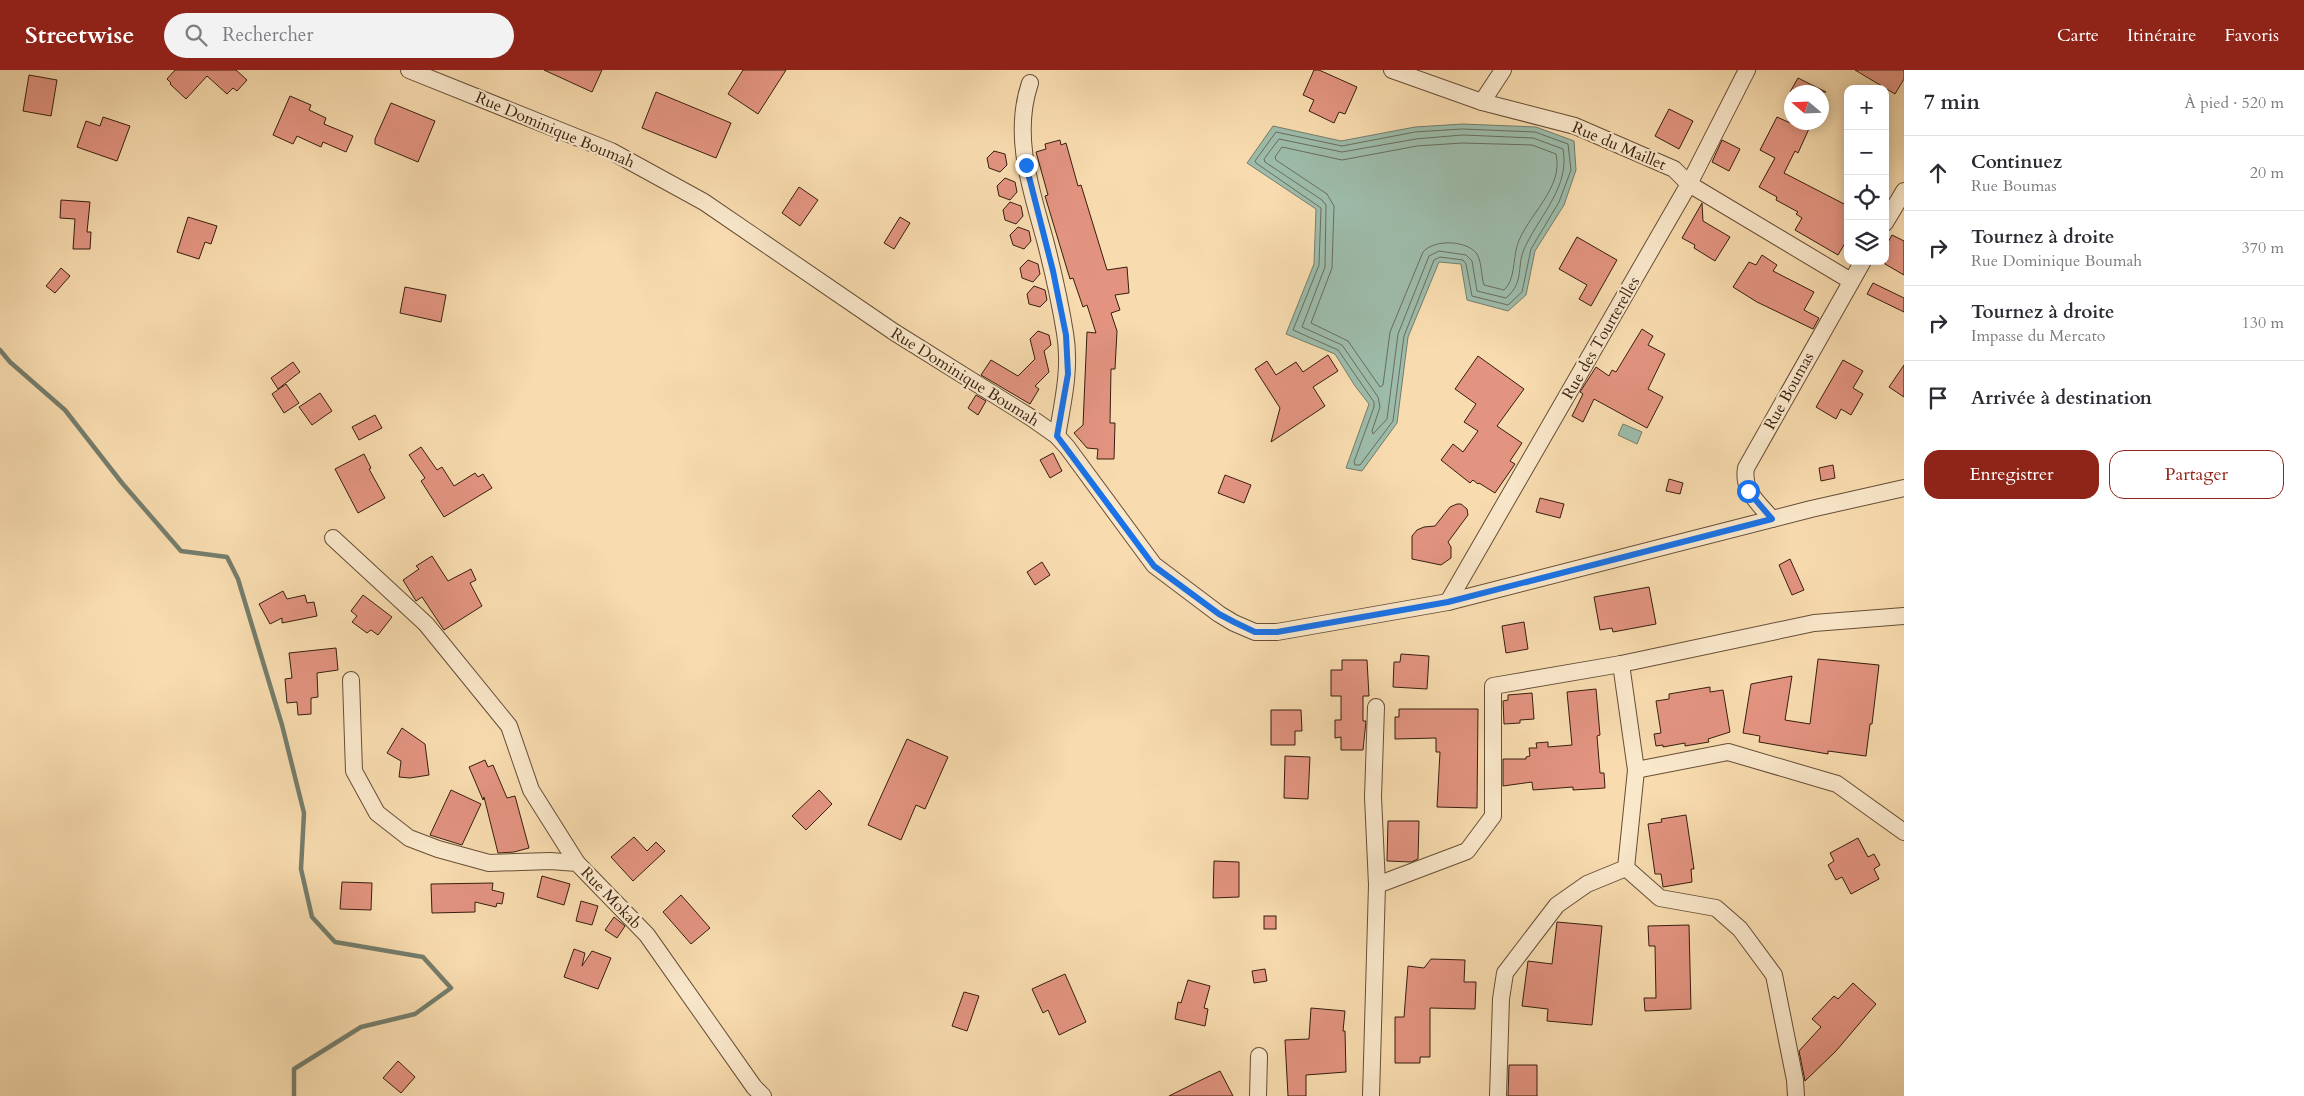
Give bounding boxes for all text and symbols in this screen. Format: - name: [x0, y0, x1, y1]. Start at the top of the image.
- search box: [164, 13, 514, 58]
- text: Streetwise: [25, 19, 134, 52]
- icon: search: [182, 21, 210, 49]
- text: Rechercher: [222, 22, 313, 48]
- text: Carte: [2057, 23, 2099, 48]
- text: Itinéraire: [2127, 23, 2196, 48]
- text: Favoris: [2224, 23, 2279, 48]
- north arrow: [1784, 85, 1829, 130]
- map controls: [1844, 85, 1889, 265]
- button: +: [1844, 85, 1889, 130]
- street label: Rue Dominique Boumah: [472, 86, 638, 174]
- text: 7 min: [1924, 88, 1980, 117]
- text: À pied · 520 m: [2184, 92, 2284, 114]
- street label: Rue du Maillet: [1569, 116, 1669, 176]
- button: −: [1844, 130, 1889, 175]
- text: Continuez: [1971, 149, 2062, 175]
- route end: [1015, 154, 1038, 177]
- icon: ahead: [1924, 159, 1952, 187]
- text: 20 m: [2250, 162, 2284, 184]
- button: locate: [1844, 175, 1889, 220]
- text: Rue Boumas: [1971, 175, 2057, 197]
- button: layers: [1844, 220, 1889, 265]
- text: Tournez à droite: [1971, 224, 2114, 250]
- icon: right: [1924, 234, 1952, 262]
- text: 370 m: [2242, 237, 2284, 259]
- text: Rue Dominique Boumah: [1971, 250, 2142, 272]
- street label: Rue des Tourterelles: [1557, 273, 1645, 403]
- text: Tournez à droite: [1971, 299, 2114, 325]
- icon: right: [1924, 309, 1952, 337]
- text: 130 m: [2242, 312, 2284, 334]
- street label: Rue Dominique Boumah: [887, 322, 1044, 432]
- text: Impasse du Mercato: [1971, 325, 2105, 347]
- street label: Rue Boumas: [1759, 348, 1819, 434]
- icon: arrive: [1924, 384, 1952, 412]
- text: Arrivée à destination: [1971, 385, 2152, 411]
- button: Enregistrer: [1924, 450, 2099, 499]
- button: Partager: [2109, 450, 2284, 499]
- route start: [1737, 480, 1760, 503]
- street label: Rue Mokab: [576, 862, 646, 934]

